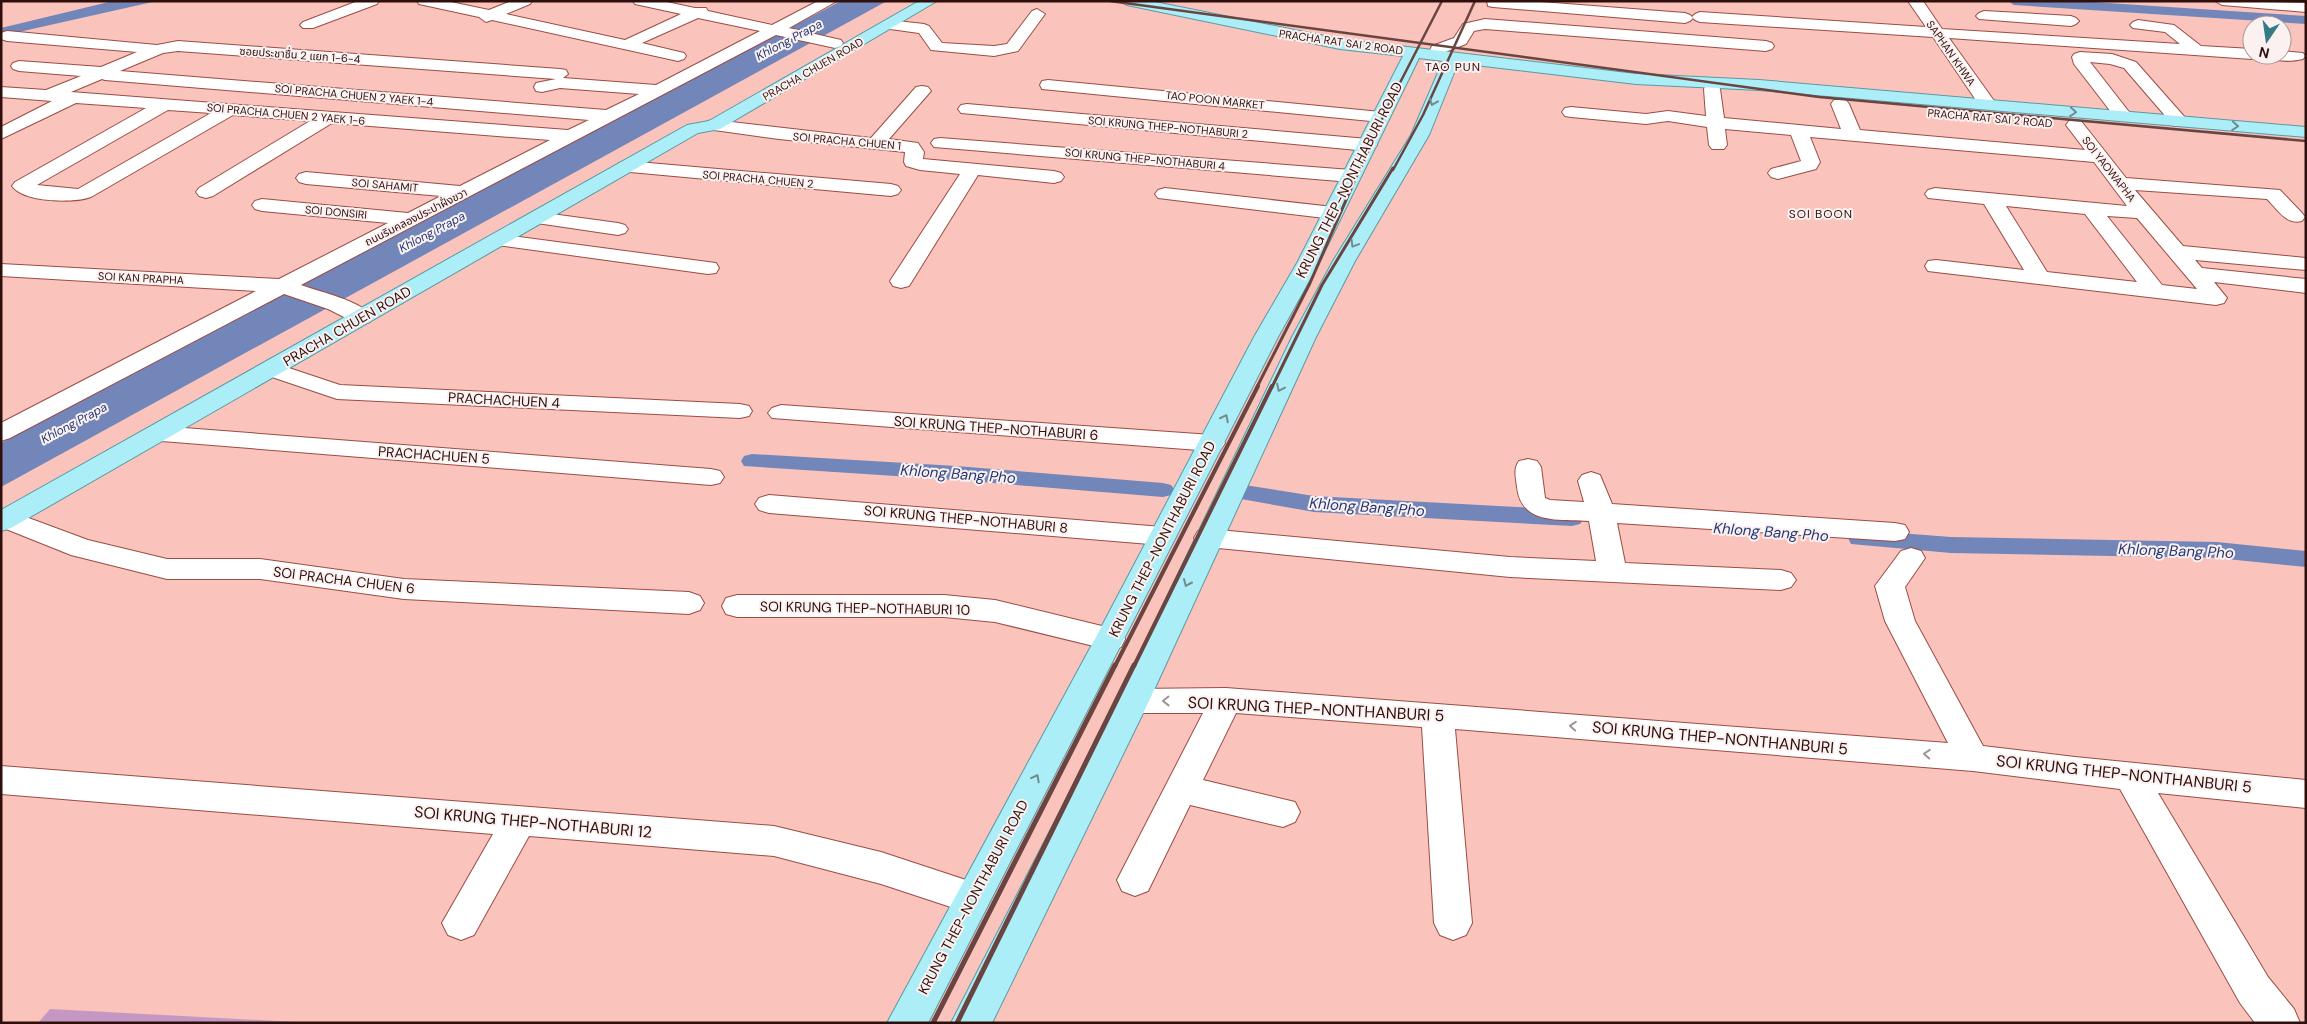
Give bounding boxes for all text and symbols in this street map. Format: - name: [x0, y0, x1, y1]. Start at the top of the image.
- north arrow: [2242, 15, 2292, 65]
- water label: Khlong Prapa: [753, 16, 825, 64]
- street label: SAPHAN KHWA: [1923, 18, 1979, 88]
- street label: PRACHA RAT SAI 2 ROAD: [1278, 26, 1404, 58]
- street label: PRACHA CHUEN ROAD: [760, 34, 866, 104]
- street label: ซอยประชาชื่น 2 แยก 1-6-4: [239, 43, 361, 66]
- text: N: [2257, 43, 2271, 63]
- district label: TAO PUN: [1425, 59, 1481, 75]
- street label: KRUNG THEP-NONTHABURI ROAD: [1292, 79, 1406, 281]
- street label: SOI PRACHA CHUEN 2 YAEK 1-4: [274, 81, 434, 109]
- street label: TAO POON MARKET: [1165, 88, 1265, 112]
- one-way arrow: [1429, 98, 1439, 106]
- street label: SOI PRACHA CHUEN 2 YAEK 1-6: [206, 100, 366, 128]
- street label: PRACHA RAT SAI 2 ROAD: [1927, 106, 2053, 130]
- one-way arrow: [2069, 107, 2077, 118]
- street label: SOI KRUNG THEP-NOTHABURI 2: [1087, 113, 1249, 141]
- one-way arrow: [2231, 121, 2239, 132]
- street label: SOI PRACHA CHUEN 1: [792, 129, 902, 153]
- street label: SOI YAOWAPHA: [2079, 133, 2139, 205]
- street label: SOI KRUNG THEP-NOTHABURI 4: [1064, 145, 1226, 173]
- street label: SOI PRACHA CHUEN 2: [702, 167, 814, 191]
- street label: SOI SAHAMIT: [351, 175, 419, 195]
- street label: ถนนริมคลองประปาฝั่งขวา: [362, 185, 470, 249]
- street label: SOI DONSIRI: [304, 202, 368, 222]
- district label: SOI BOON: [1789, 206, 1853, 222]
- water label: Khlong Prapa: [396, 208, 468, 256]
- one-way arrow: [1351, 239, 1361, 248]
- street label: SOI KAN PRAPHA: [98, 269, 184, 287]
- street label: PRACHA CHUEN ROAD: [280, 282, 414, 370]
- one-way arrow: [1276, 383, 1286, 392]
- street label: PRACHACHUEN 4: [448, 388, 561, 412]
- water label: Khlong Prapa: [38, 399, 110, 447]
- street label: SOI KRUNG THEP-NOTHABURI 6: [893, 412, 1099, 444]
- one-way arrow: [1219, 414, 1229, 423]
- street label: KRUNG THEP-NONTHABURI ROAD: [1105, 438, 1219, 640]
- street label: PRACHACHUEN 5: [377, 442, 491, 468]
- water label: Khlong Bang Pho: [900, 460, 1016, 488]
- water label: Khlong Bang Pho: [1309, 493, 1425, 521]
- street label: SOI KRUNG THEP-NOTHABURI 8: [863, 501, 1069, 537]
- water label: Khlong Bang Pho: [1713, 518, 1829, 546]
- water label: Khlong Bang Pho: [2118, 539, 2234, 563]
- street label: SOI PRACHA CHUEN 6: [272, 562, 416, 598]
- one-way arrow: [1184, 577, 1194, 586]
- street label: SOI KRUNG THEP-NOTHABURI 10: [760, 597, 970, 619]
- street label: SOI KRUNG THEP-NONTHANBURI 5: [1187, 692, 1445, 726]
- one-way arrow: [1162, 696, 1170, 706]
- street label: SOI KRUNG THEP-NONTHANBURI 5: [1591, 716, 1849, 760]
- one-way arrow: [1568, 721, 1576, 732]
- one-way arrow: [1922, 749, 1930, 760]
- street label: SOI KRUNG THEP-NONTHANBURI 5: [1995, 750, 2253, 798]
- one-way arrow: [1029, 775, 1039, 784]
- street label: KRUNG THEP-NONTHABURI ROAD: [914, 797, 1032, 997]
- street label: SOI KRUNG THEP-NOTHABURI 12: [413, 801, 653, 843]

